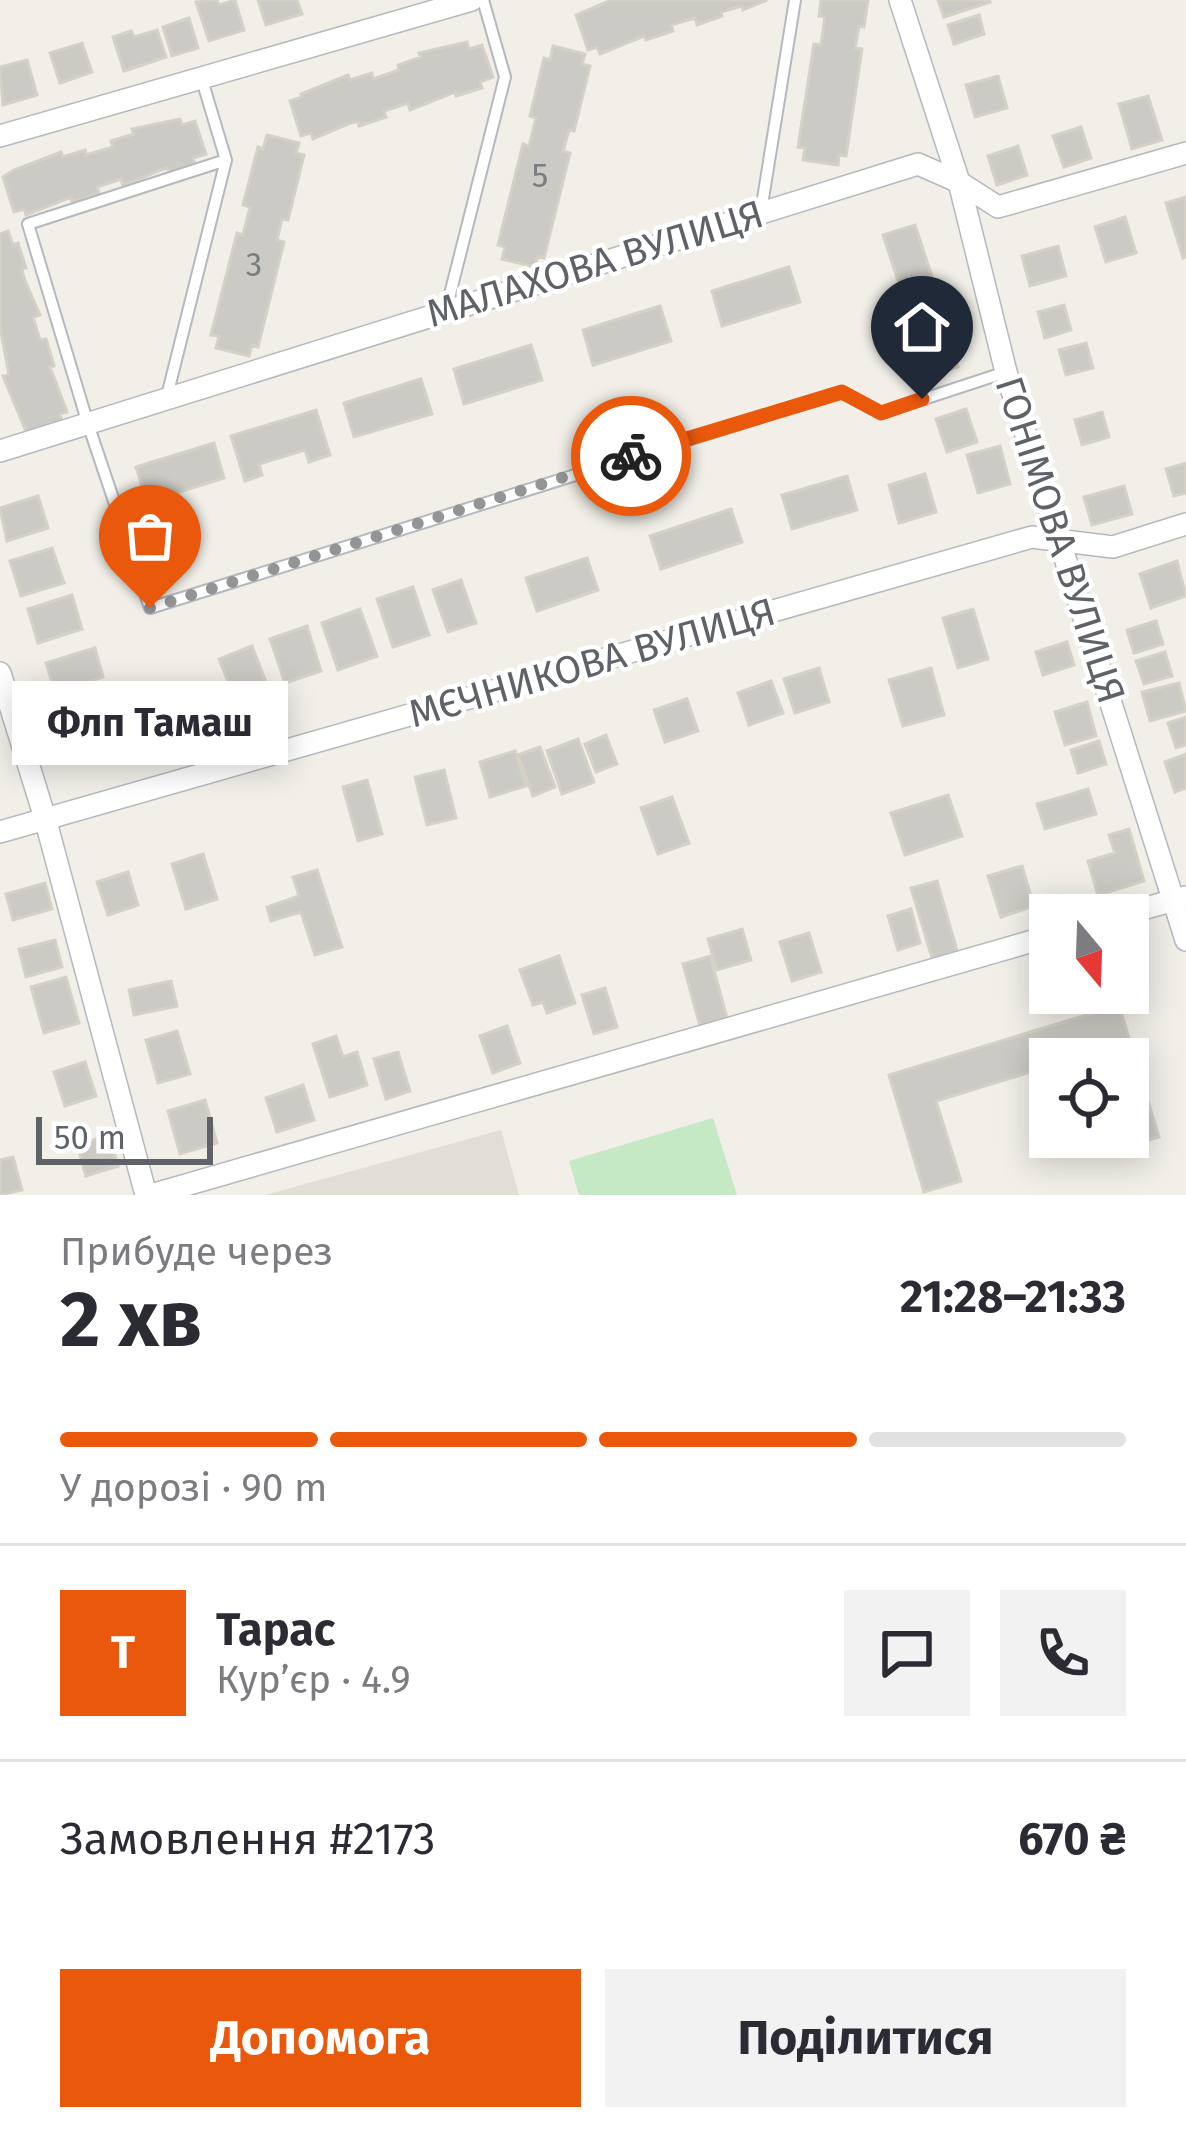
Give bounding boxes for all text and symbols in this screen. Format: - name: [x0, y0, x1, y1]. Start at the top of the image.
- house number: 5: [532, 156, 548, 196]
- street label: МАЛАХОВА ВУЛИЦЯ: [421, 191, 769, 337]
- house number: 3: [246, 245, 262, 285]
- pin: [871, 276, 973, 399]
- icon: home: [889, 294, 955, 360]
- street label: ГОНІМОВА ВУЛИЦЯ: [986, 371, 1134, 709]
- courier: [571, 396, 691, 516]
- icon: bike: [598, 423, 664, 489]
- pin: [99, 485, 201, 608]
- icon: bag: [117, 503, 183, 569]
- street label: МЄЧНИКОВА ВУЛИЦЯ: [404, 589, 780, 737]
- callout: Флп Тамаш: [12, 680, 288, 764]
- text: Флп Тамаш: [47, 700, 253, 746]
- north arrow: [1029, 894, 1149, 1014]
- map controls: [1029, 894, 1149, 1158]
- button: locate: [1029, 1038, 1149, 1158]
- scale bar: [36, 1111, 213, 1164]
- text: 50 m: [54, 1118, 126, 1158]
- text: Прибуде через: [60, 1229, 333, 1275]
- text: 21:28–21:33: [900, 1270, 1126, 1324]
- text: 2 хв: [60, 1273, 202, 1367]
- text: У дорозі · 90 m: [60, 1465, 327, 1511]
- button: chat: [844, 1590, 970, 1716]
- button: phone: [1000, 1590, 1126, 1716]
- text: Тарас: [216, 1603, 335, 1657]
- text: Т: [111, 1626, 135, 1680]
- text: Кур’єр · 4.9: [216, 1657, 411, 1703]
- text: Замовлення #2173: [60, 1812, 435, 1866]
- text: 670 ₴: [1018, 1812, 1126, 1866]
- button: Допомога: [60, 1969, 581, 2107]
- button: Поділитися: [605, 1969, 1126, 2107]

